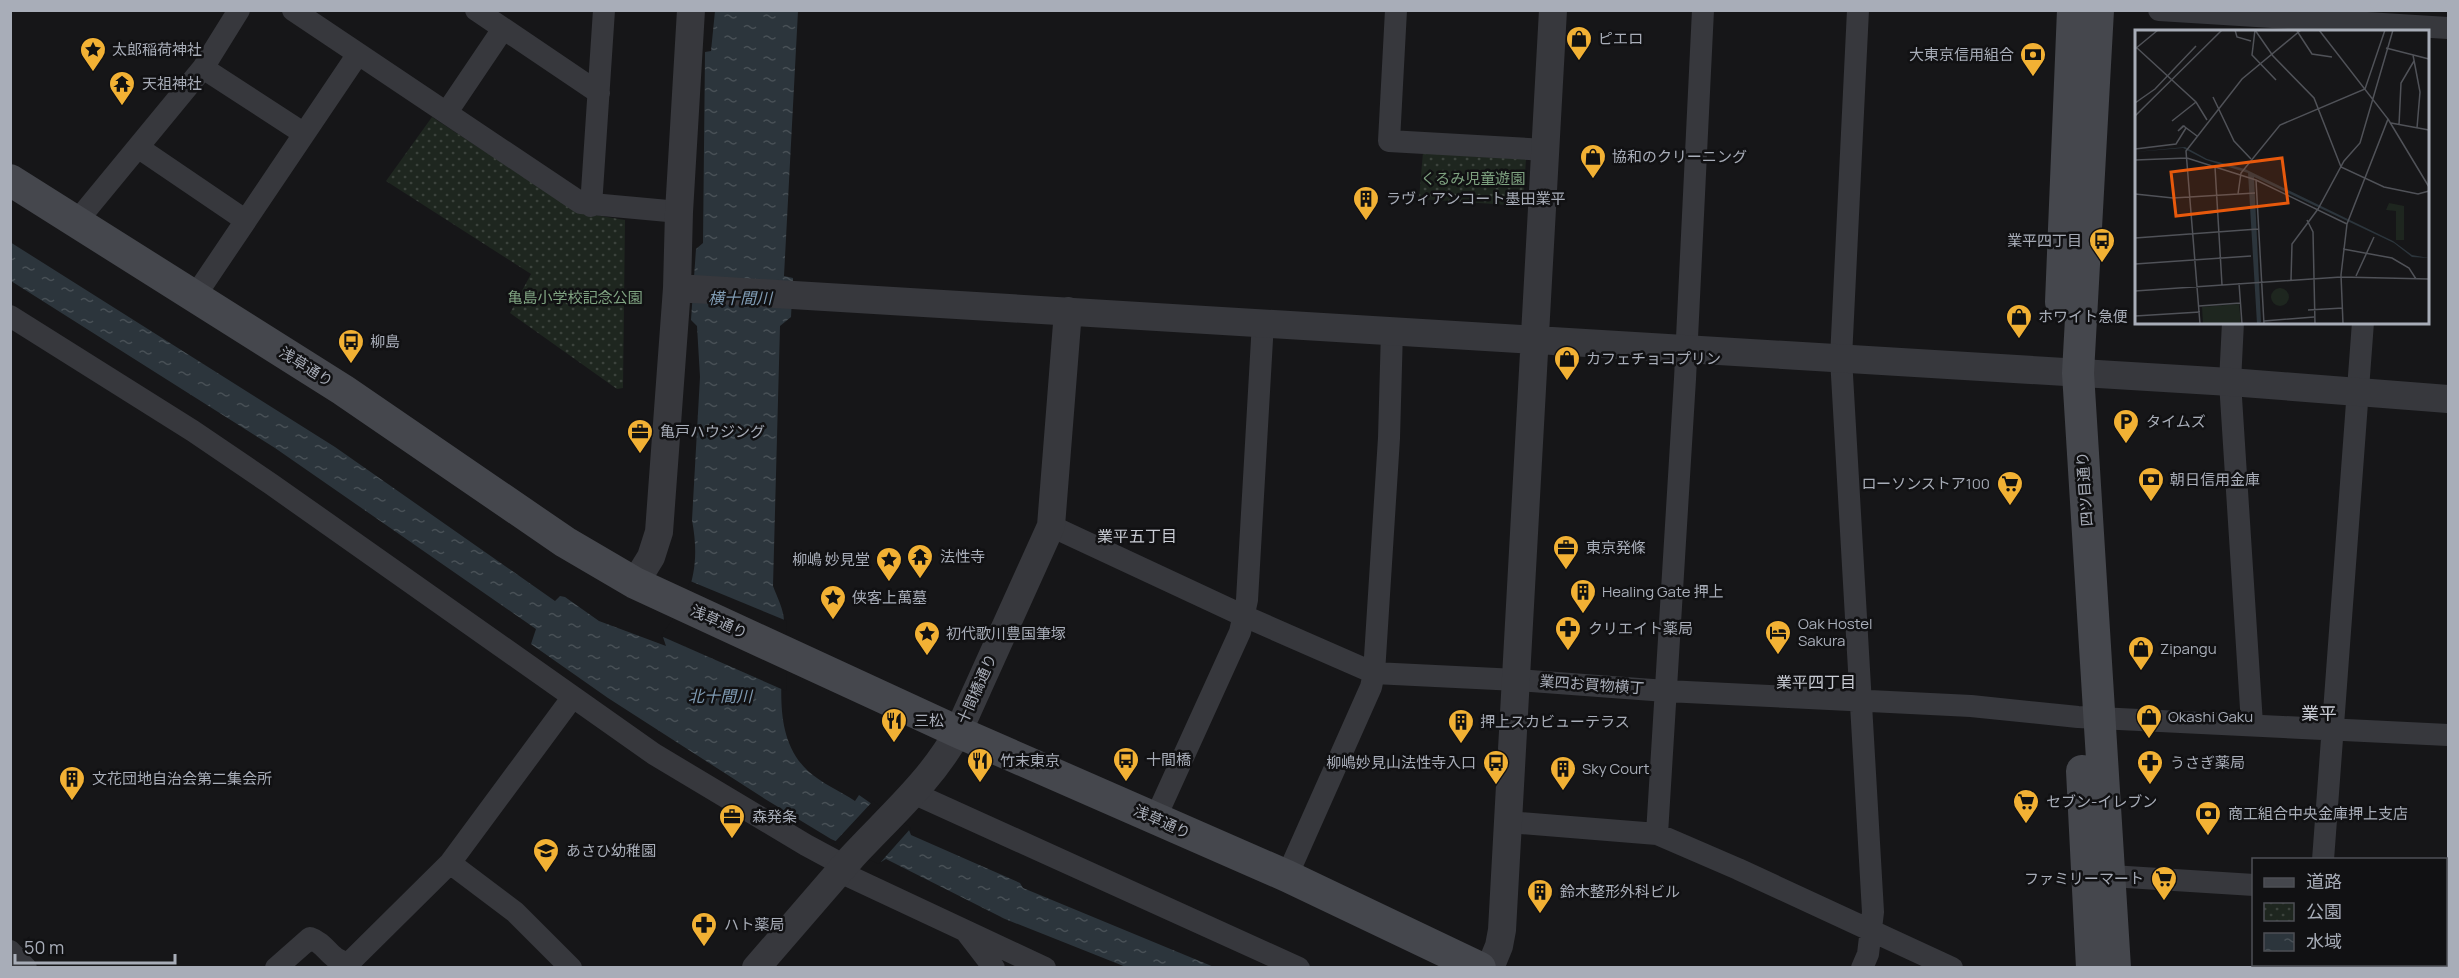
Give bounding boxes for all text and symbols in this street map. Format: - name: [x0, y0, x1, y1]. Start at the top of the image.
- shop icon: ピエロ: [1564, 24, 1594, 62]
- place label: ピエロ: [1598, 28, 1643, 49]
- inset map: [2135, 30, 2429, 324]
- place icon: 太郎稲荷神社: [78, 35, 108, 73]
- place label: 太郎稲荷神社: [112, 39, 202, 60]
- bank icon: 大東京信用組合: [2018, 40, 2048, 78]
- place label: 大東京信用組合: [1909, 44, 2014, 65]
- temple icon: 天祖神社: [107, 69, 137, 107]
- place label: 天祖神社: [142, 73, 202, 94]
- shop icon: 協和のクリーニング: [1578, 142, 1608, 180]
- place label: 協和のクリーニング: [1612, 146, 1747, 167]
- park label: くるみ児童遊園: [1421, 168, 1525, 189]
- building icon: ラヴィアンコート墨田業平: [1351, 184, 1381, 222]
- place label: ラヴィアンコート墨田業平: [1386, 188, 1565, 209]
- bus stop icon: 業平四丁目: [2087, 226, 2117, 264]
- place label: 業平四丁目: [2007, 230, 2082, 251]
- park label: 亀島小学校記念公園: [507, 287, 643, 308]
- water label: 横十間川: [708, 287, 774, 309]
- shop icon: ホワイト急便: [2004, 302, 2034, 340]
- place label: ホワイト急便: [2038, 306, 2128, 327]
- bus stop icon: 柳島: [336, 327, 366, 365]
- place label: 柳島: [370, 331, 400, 352]
- street label: 浅草通り: [275, 342, 337, 391]
- shop icon: カフェチョコプリン: [1552, 344, 1582, 382]
- place label: カフェチョコプリン: [1586, 348, 1721, 369]
- parking icon: タイムズ: [2111, 407, 2141, 445]
- place label: タイムズ: [2146, 411, 2206, 432]
- office icon: 亀戸ハウジング: [625, 417, 655, 455]
- place label: 亀戸ハウジング: [660, 421, 765, 442]
- street label: 四ツ目通り: [2071, 451, 2098, 527]
- bank icon: 朝日信用金庫: [2136, 465, 2166, 503]
- supermarket icon: ローソンストア100: [1995, 469, 2025, 507]
- place label: 朝日信用金庫: [2170, 469, 2260, 490]
- place label: ローソンストア100: [1861, 473, 1990, 494]
- district label: 業平五丁目: [1097, 525, 1177, 547]
- office icon: 東京発條: [1551, 533, 1581, 571]
- place label: 東京発條: [1586, 537, 1646, 558]
- temple icon: 法性寺: [905, 542, 935, 580]
- place icon: 柳嶋 妙見堂: [874, 545, 904, 583]
- place label: 法性寺: [940, 546, 985, 567]
- place label: 柳嶋 妙見堂: [792, 549, 870, 570]
- building icon: Healing Gate 押上: [1568, 577, 1598, 615]
- place label: Healing Gate 押上: [1602, 581, 1723, 602]
- place icon: 侠客上萬墓: [818, 583, 848, 621]
- place label: 侠客上萬墓: [852, 587, 927, 608]
- street label: 浅草通り: [688, 600, 751, 643]
- place label: Oak Hostel Sakura: [1798, 613, 1873, 651]
- pharmacy icon: クリエイト薬局: [1553, 614, 1583, 652]
- place label: クリエイト薬局: [1588, 618, 1693, 639]
- hotel icon: Oak Hostel Sakura: [1763, 618, 1793, 656]
- place icon: 初代歌川豊国筆塚: [912, 619, 942, 657]
- place label: 初代歌川豊国筆塚: [946, 623, 1066, 644]
- shop icon: Zipangu: [2126, 634, 2156, 672]
- place label: Zipangu: [2160, 638, 2217, 659]
- street label: 十間橋通り: [952, 650, 1001, 727]
- street label: 業四お買物横丁: [1539, 670, 1645, 699]
- district label: 業平四丁目: [1776, 671, 1856, 693]
- water label: 北十間川: [688, 685, 754, 707]
- district label: 業平: [2301, 701, 2337, 725]
- shop icon: Okashi Gaku: [2134, 702, 2164, 740]
- restaurant icon: 三松: [879, 706, 909, 744]
- place label: Okashi Gaku: [2168, 706, 2253, 727]
- building icon: 押上スカビューテラス: [1446, 707, 1476, 745]
- place label: 三松: [914, 710, 944, 731]
- place label: 押上スカビューテラス: [1480, 711, 1630, 732]
- bus stop icon: 十間橋: [1111, 745, 1141, 783]
- restaurant icon: 竹末東京: [965, 746, 995, 784]
- bus stop icon: 柳嶋妙見山法性寺入口: [1481, 748, 1511, 786]
- pharmacy icon: うさぎ薬局: [2135, 748, 2165, 786]
- place label: 十間橋: [1146, 749, 1191, 770]
- place label: 竹末東京: [1000, 750, 1060, 771]
- place label: 柳嶋妙見山法性寺入口: [1326, 752, 1476, 773]
- place label: うさぎ薬局: [2170, 752, 2245, 773]
- building icon: Sky Court: [1548, 754, 1578, 792]
- place label: Sky Court: [1582, 758, 1650, 779]
- building icon: 文花団地自治会第二集会所: [57, 764, 87, 802]
- place label: 文花団地自治会第二集会所: [92, 768, 272, 789]
- supermarket icon: セブン-イレブン: [2011, 787, 2041, 825]
- place label: セブン-イレブン: [2046, 791, 2157, 812]
- bank icon: 商工組合中央金庫押上支店: [2193, 799, 2223, 837]
- street label: 浅草通り: [1131, 800, 1194, 843]
- office icon: 森発条: [717, 802, 747, 840]
- place label: 商工組合中央金庫押上支店: [2228, 803, 2408, 824]
- place label: 森発条: [752, 806, 797, 827]
- school or university icon: あさひ幼稚園: [531, 836, 561, 874]
- place label: あさひ幼稚園: [566, 840, 656, 861]
- legend: [2252, 858, 2447, 966]
- supermarket icon: ファミリーマート: [2149, 864, 2179, 902]
- place label: ファミリーマート: [2024, 868, 2144, 889]
- text: 道路: [2306, 869, 2342, 893]
- building icon: 鈴木整形外科ビル: [1525, 877, 1555, 915]
- place label: 鈴木整形外科ビル: [1560, 881, 1680, 902]
- text: 公園: [2306, 899, 2342, 923]
- pharmacy icon: ハト薬局: [689, 910, 719, 948]
- place label: ハト薬局: [724, 914, 784, 935]
- scale bar: [15, 927, 176, 965]
- text: 水域: [2306, 929, 2342, 953]
- text: 50 m: [24, 935, 64, 959]

